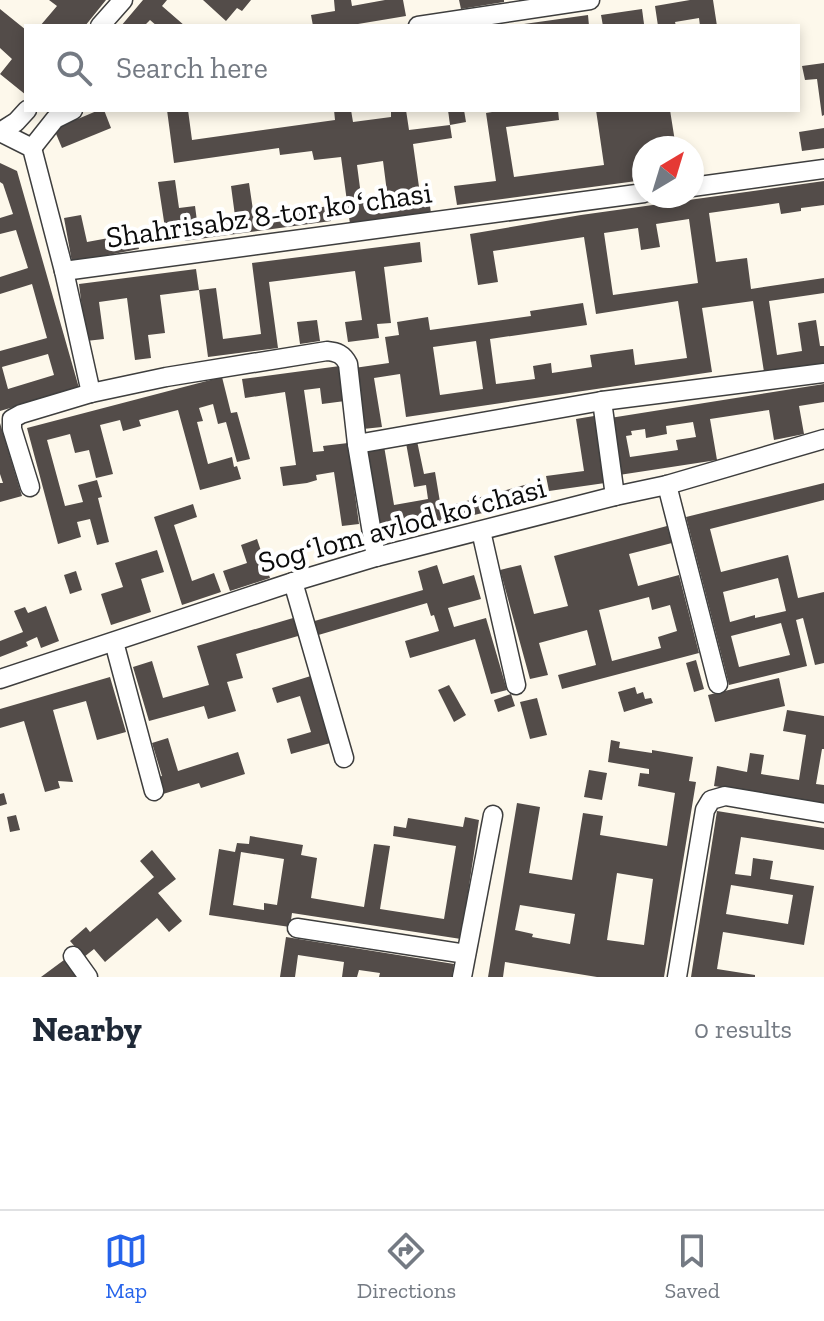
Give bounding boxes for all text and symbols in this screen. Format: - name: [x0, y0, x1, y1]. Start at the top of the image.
- search box: [24, 24, 800, 112]
- icon: search: [52, 46, 96, 90]
- text: Search here: [116, 50, 268, 86]
- north arrow: [632, 136, 704, 208]
- street label: Shahrisabz 8-tor koʻchasi: [104, 174, 434, 256]
- street label: Sogʻlom avlod koʻchasi: [254, 469, 550, 581]
- text: Nearby: [32, 1009, 142, 1050]
- text: 0 results: [694, 1013, 792, 1045]
- tab: Map: [104, 1229, 148, 1304]
- tab: Directions: [357, 1229, 456, 1304]
- tab: Saved: [665, 1229, 720, 1304]

